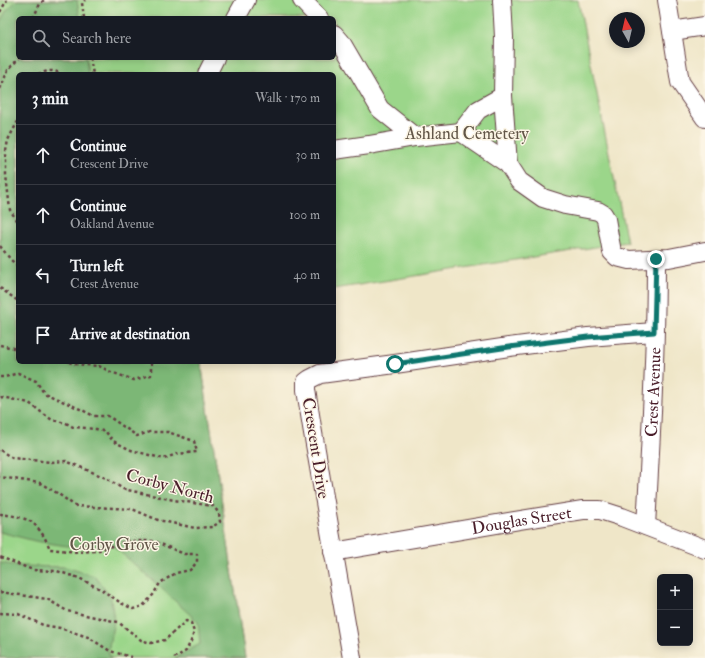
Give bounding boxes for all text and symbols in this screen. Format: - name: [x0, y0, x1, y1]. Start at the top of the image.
- north arrow: [609, 12, 645, 48]
- search box: [16, 16, 336, 60]
- icon: search: [30, 27, 52, 49]
- text: Search here: [62, 29, 131, 48]
- text: 3 min: [32, 88, 69, 109]
- text: Walk · 170 m: [255, 90, 320, 106]
- park label: Ashland Cemetery: [404, 123, 529, 145]
- text: Continue: [70, 137, 126, 156]
- icon: ahead: [32, 144, 54, 166]
- text: 30 m: [296, 147, 320, 163]
- text: Crescent Drive: [70, 156, 148, 172]
- text: Continue: [70, 197, 126, 216]
- icon: ahead: [32, 204, 54, 226]
- text: 100 m: [289, 207, 320, 223]
- text: Oakland Avenue: [70, 216, 154, 232]
- route end: [647, 250, 665, 268]
- text: Turn left: [70, 257, 124, 276]
- icon: left: [32, 264, 54, 286]
- text: 40 m: [294, 267, 320, 283]
- text: Crest Avenue: [70, 276, 139, 292]
- icon: arrive: [32, 324, 54, 346]
- text: Arrive at destination: [70, 325, 190, 344]
- street label: Crest Avenue: [640, 347, 665, 438]
- route start: [386, 355, 404, 373]
- street label: Crescent Drive: [298, 396, 334, 500]
- street label: Corby North: [124, 464, 216, 509]
- street label: Douglas Street: [470, 501, 573, 539]
- park label: Corby Grove: [69, 534, 159, 556]
- map controls: [657, 574, 693, 646]
- button: +: [657, 574, 693, 610]
- button: −: [657, 610, 693, 646]

